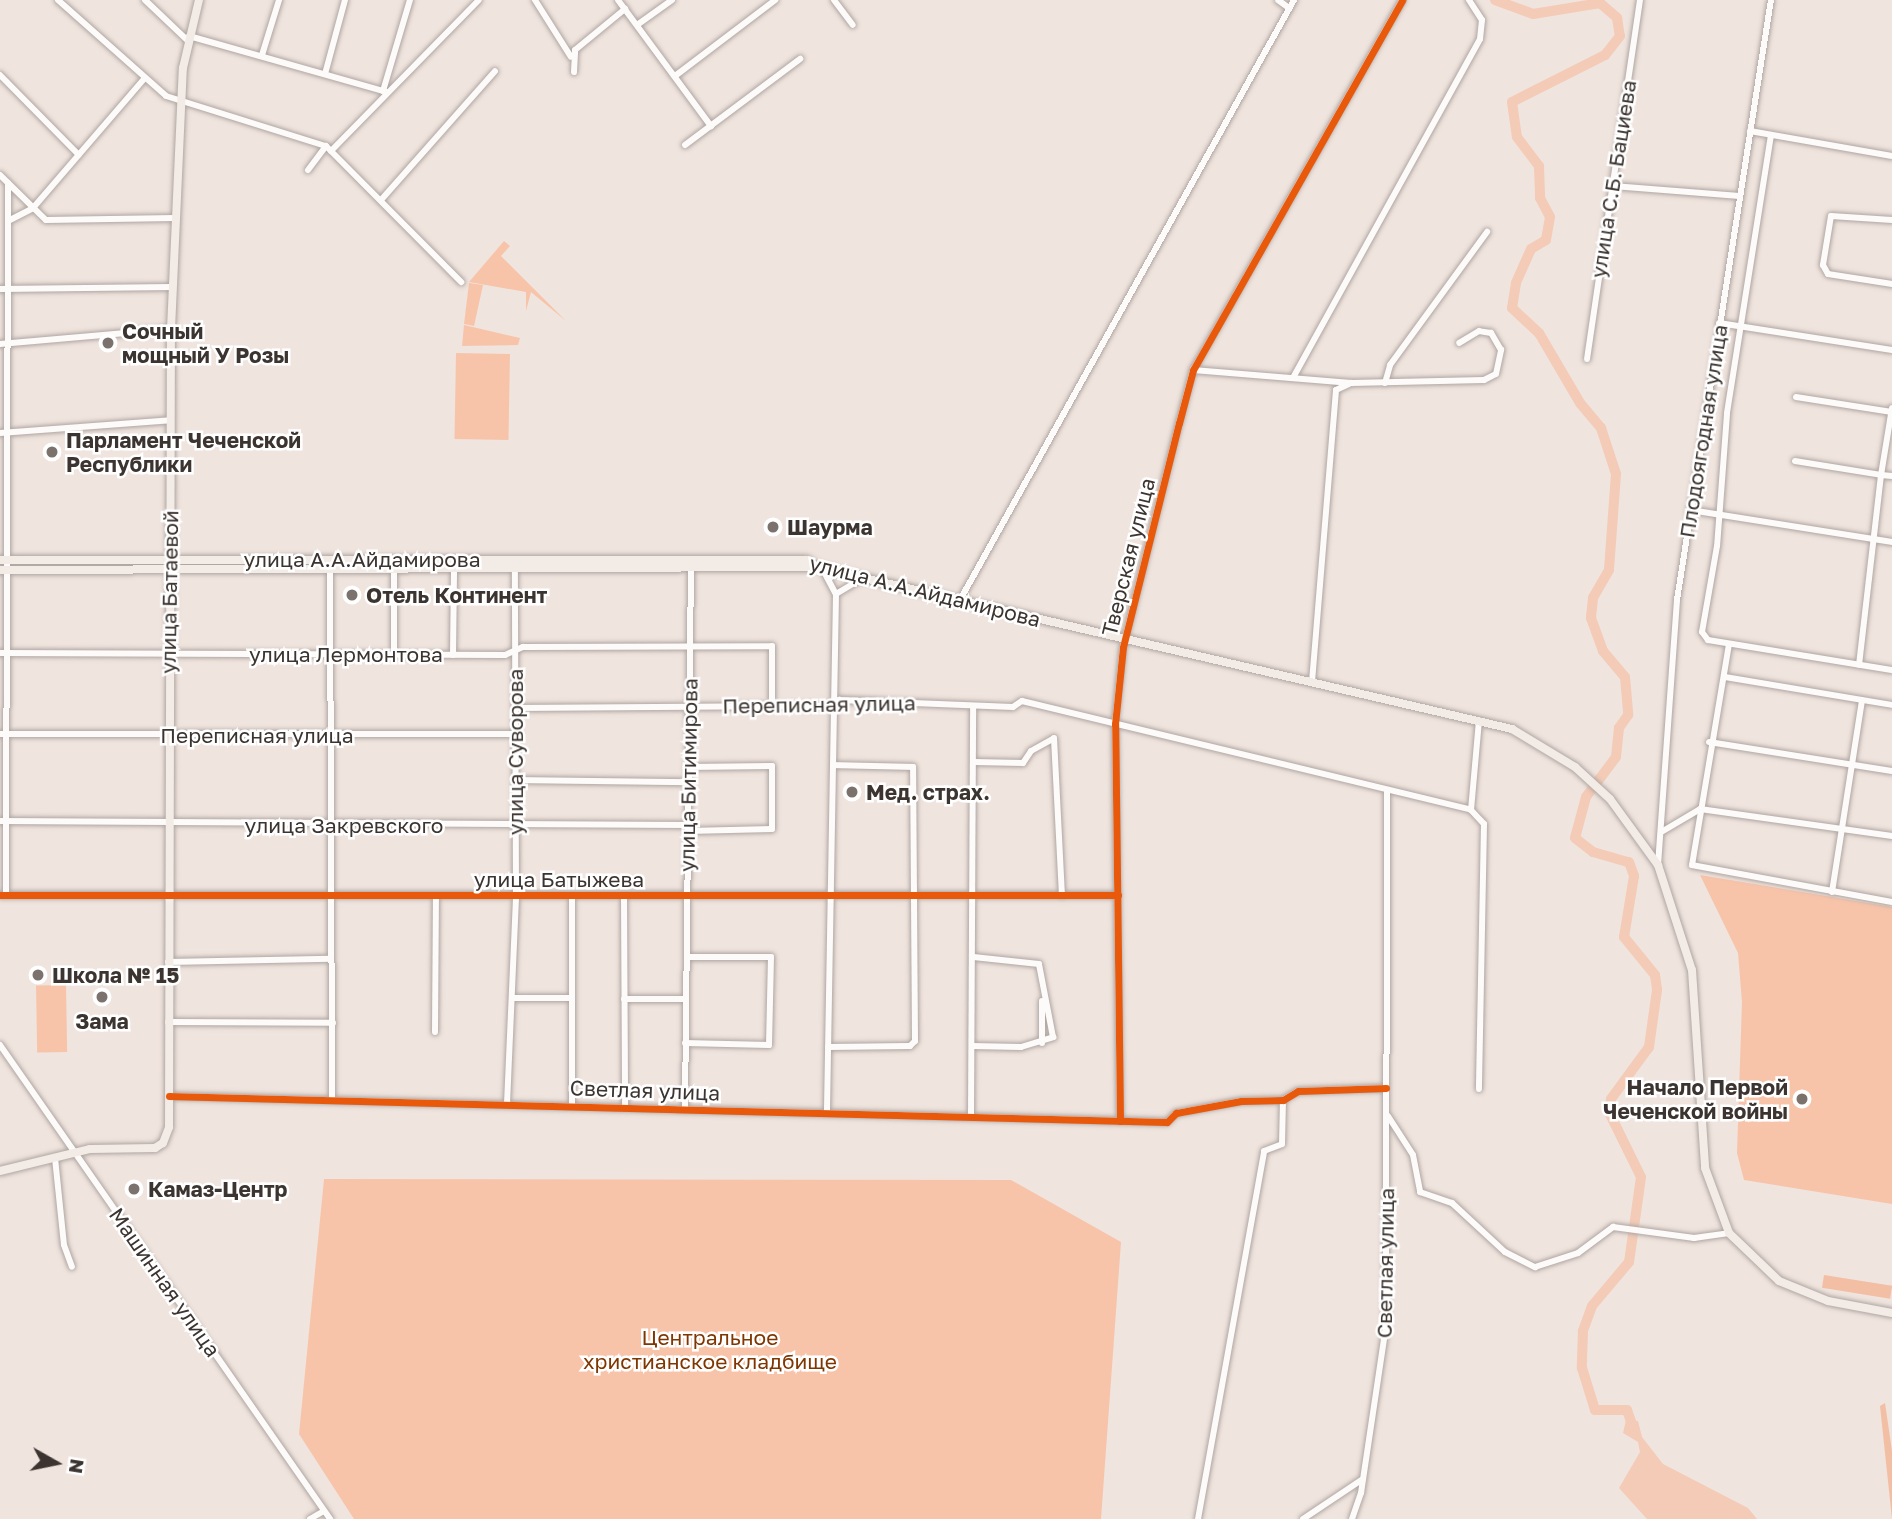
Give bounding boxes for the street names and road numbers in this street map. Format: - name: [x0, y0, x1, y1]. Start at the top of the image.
- street label: улица С.Б. Бациева: [1585, 78, 1641, 280]
- street label: Плодоягодная улица: [1674, 323, 1732, 539]
- street label: Тверская улица: [1096, 475, 1160, 639]
- street label: улица Батаевой: [155, 510, 183, 674]
- street label: улица А.А.Айдамирова: [243, 546, 481, 572]
- street label: улица А.А.Айдамирова: [807, 550, 1043, 632]
- street label: улица Лермонтова: [249, 641, 443, 667]
- street label: улица Суворова: [502, 669, 528, 835]
- street label: улица Битимирова: [674, 678, 702, 872]
- street label: Переписная улица: [722, 690, 916, 718]
- street label: Переписная улица: [160, 722, 354, 748]
- street label: улица Закревского: [245, 812, 443, 838]
- street label: улица Батыжева: [474, 866, 644, 892]
- street label: Светлая улица: [569, 1075, 721, 1105]
- street label: Светлая улица: [1371, 1188, 1399, 1338]
- street label: Машинная улица: [104, 1203, 226, 1361]

